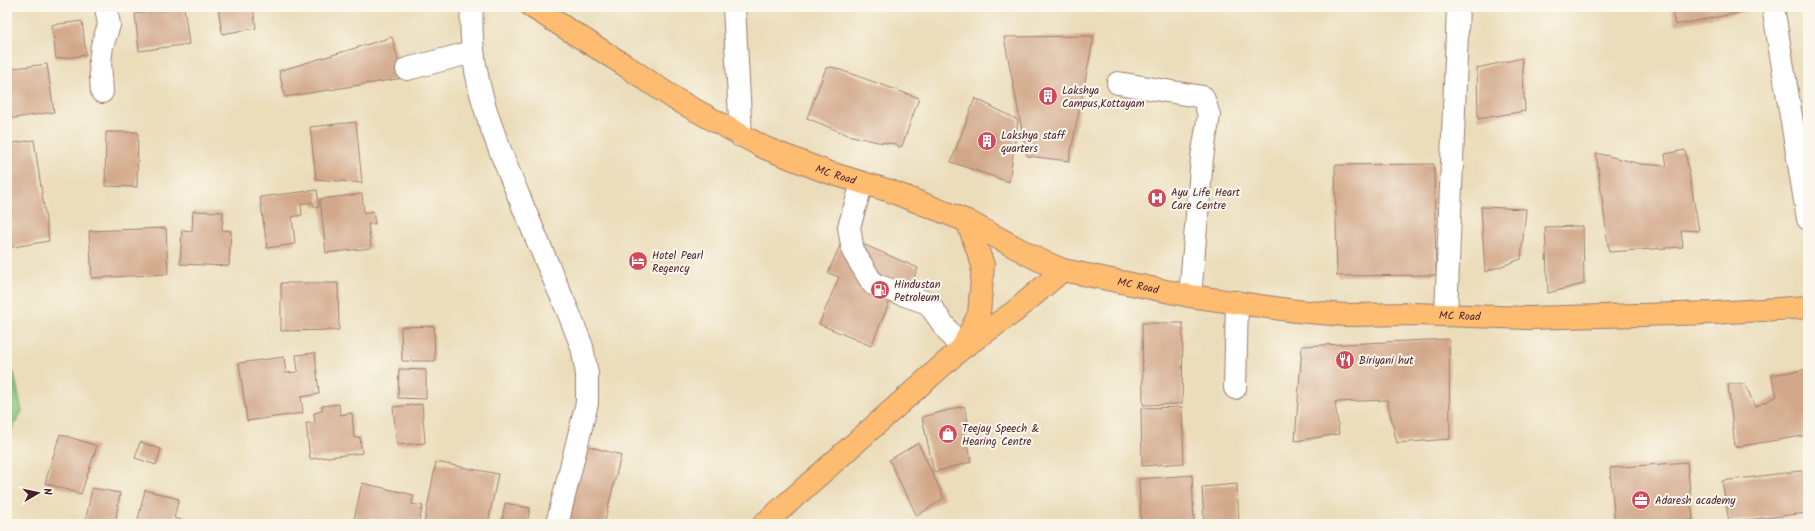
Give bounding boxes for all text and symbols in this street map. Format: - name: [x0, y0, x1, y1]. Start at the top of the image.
- place label: Lakshya Campus,Kottayam: [1062, 82, 1145, 113]
- building icon: Lakshya Campus,Kottayam: [1037, 85, 1059, 107]
- place label: Lakshya staff quarters: [1001, 127, 1067, 158]
- building icon: Lakshya staff quarters: [976, 130, 998, 152]
- street label: MC Road: [812, 160, 858, 190]
- place label: Ayu Life Heart Care Centre: [1171, 184, 1241, 215]
- hospital icon: Ayu Life Heart Care Centre: [1146, 187, 1168, 209]
- place label: Hotel Pearl Regency: [652, 247, 703, 278]
- hotel icon: Hotel Pearl Regency: [627, 250, 649, 272]
- street label: MC Road: [1116, 273, 1161, 299]
- place label: Hindustan Petroleum: [894, 276, 941, 307]
- fuel station icon: Hindustan Petroleum: [869, 279, 891, 301]
- street label: MC Road: [1439, 307, 1481, 326]
- restaurant icon: Biriyani hut: [1334, 349, 1356, 371]
- place label: Biriyani hut: [1359, 352, 1414, 370]
- place label: Teejay Speech & Hearing Centre: [962, 420, 1040, 451]
- shop icon: Teejay Speech & Hearing Centre: [937, 423, 959, 445]
- north arrow: [18, 473, 58, 513]
- text: N: [37, 487, 56, 496]
- office icon: Adaresh academy: [1630, 489, 1652, 511]
- place label: Adaresh academy: [1655, 492, 1736, 510]

